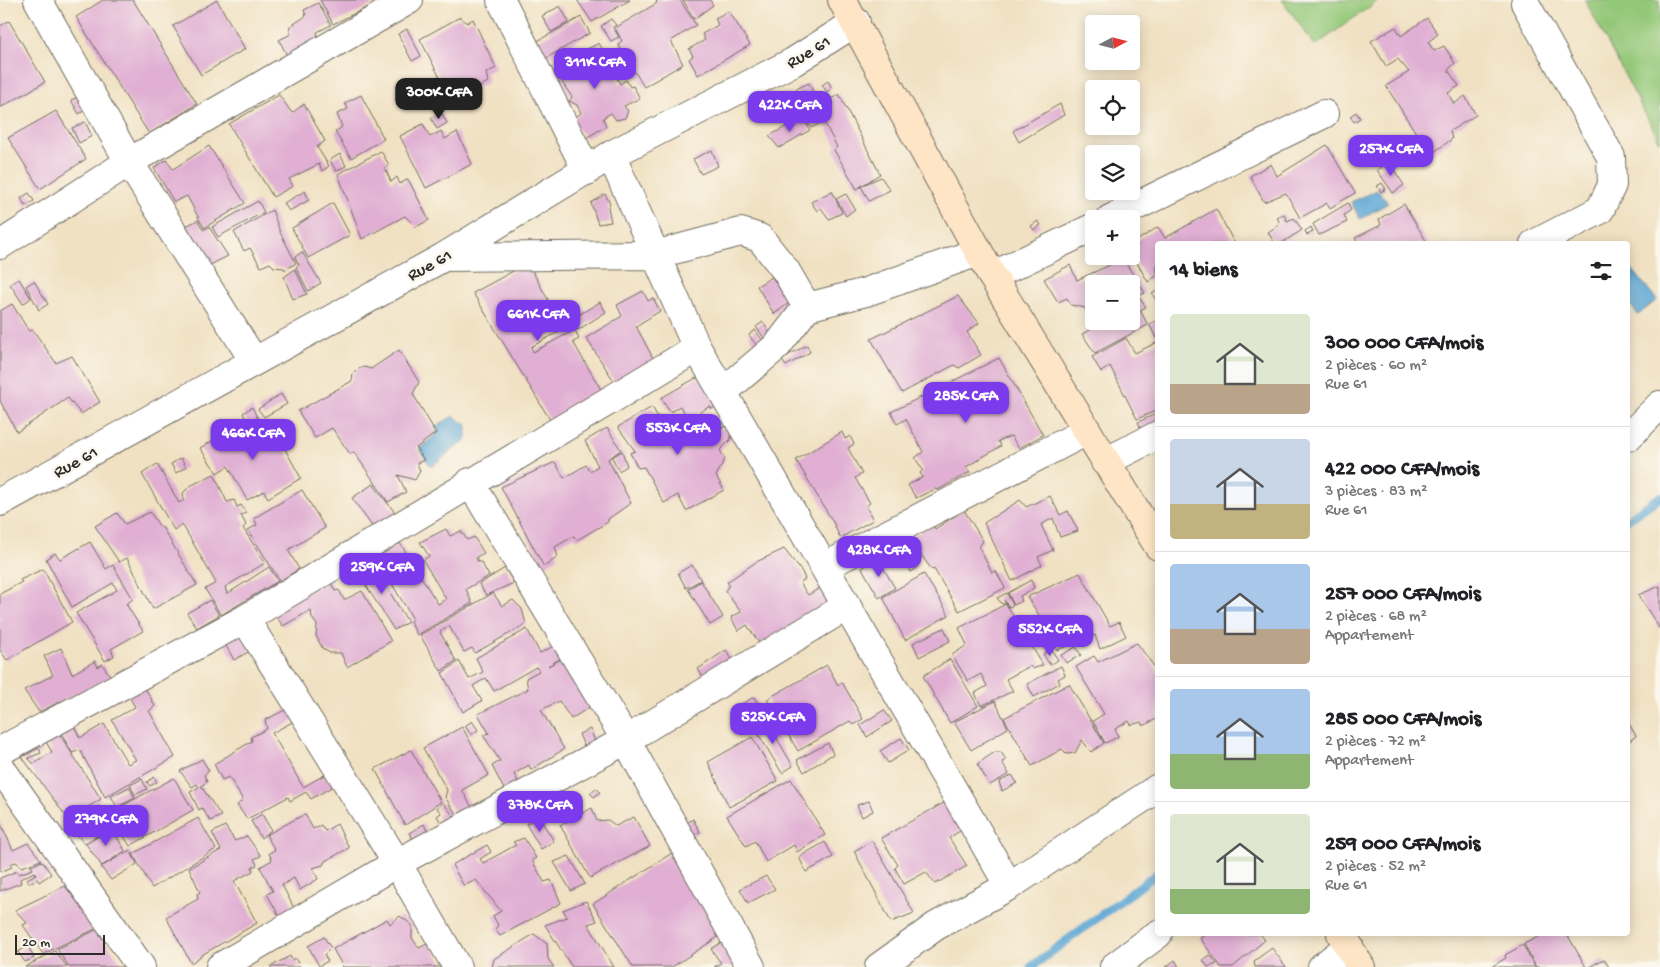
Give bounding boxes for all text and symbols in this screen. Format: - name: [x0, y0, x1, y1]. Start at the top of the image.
- north arrow: [1085, 15, 1140, 70]
- map controls: [1085, 15, 1140, 330]
- street label: Rue 61: [783, 32, 835, 74]
- pin: 311K CFA: [543, 48, 647, 90]
- text: 311K CFA: [565, 54, 625, 73]
- pin: 300K CFA: [387, 78, 491, 120]
- button: locate: [1085, 80, 1140, 135]
- text: 300K CFA: [406, 84, 472, 103]
- pin: 422K CFA: [738, 90, 842, 133]
- text: 422K CFA: [759, 97, 821, 116]
- pin: 257K CFA: [1339, 134, 1443, 177]
- text: 257K CFA: [1359, 141, 1423, 160]
- button: layers: [1085, 145, 1140, 200]
- button: +: [1085, 210, 1140, 265]
- street label: Rue 61: [404, 245, 456, 287]
- icon: filters: [1587, 257, 1615, 285]
- text: 14 biens: [1170, 259, 1238, 284]
- button: −: [1085, 275, 1140, 330]
- pin: 661K CFA: [486, 300, 590, 342]
- text: 661K CFA: [507, 306, 569, 325]
- text: 300 000 CFA/mois: [1325, 332, 1483, 357]
- icon: home: [1210, 334, 1270, 394]
- text: 2 pièces · 60 m²: [1325, 357, 1427, 376]
- text: Rue 61: [1325, 376, 1368, 395]
- pin: 285K CFA: [914, 382, 1018, 424]
- text: 285K CFA: [934, 388, 998, 407]
- pin: 553K CFA: [626, 414, 730, 456]
- pin: 466K CFA: [201, 418, 305, 461]
- text: 553K CFA: [646, 420, 710, 439]
- text: 466K CFA: [222, 425, 284, 444]
- street label: Rue 61: [50, 442, 102, 484]
- text: 422 000 CFA/mois: [1325, 458, 1479, 483]
- icon: home: [1210, 459, 1270, 519]
- text: 3 pièces · 83 m²: [1325, 483, 1427, 502]
- text: Rue 61: [1325, 502, 1368, 521]
- pin: 428K CFA: [827, 536, 931, 578]
- text: 428K CFA: [847, 542, 911, 561]
- pin: 259K CFA: [330, 552, 434, 595]
- text: 259K CFA: [350, 559, 414, 578]
- text: 257 000 CFA/mois: [1325, 583, 1481, 608]
- icon: home: [1210, 584, 1270, 644]
- text: 2 pièces · 68 m²: [1325, 608, 1427, 627]
- pin: 552K CFA: [998, 614, 1102, 657]
- text: 552K CFA: [1018, 621, 1082, 640]
- text: Appartement: [1325, 627, 1413, 646]
- pin: 525K CFA: [721, 702, 825, 745]
- text: 285 000 CFA/mois: [1325, 708, 1481, 733]
- text: 525K CFA: [741, 709, 805, 728]
- icon: home: [1210, 709, 1270, 769]
- text: 2 pièces · 72 m²: [1325, 733, 1426, 752]
- text: Appartement: [1325, 752, 1413, 771]
- pin: 378K CFA: [488, 790, 592, 833]
- text: 378K CFA: [508, 797, 572, 816]
- pin: 279K CFA: [54, 804, 158, 847]
- text: 279K CFA: [74, 811, 138, 830]
- text: 259 000 CFA/mois: [1325, 833, 1480, 858]
- icon: home: [1210, 834, 1270, 894]
- text: 2 pièces · 52 m²: [1325, 858, 1426, 877]
- text: Rue 61: [1325, 877, 1368, 896]
- scale bar: [15, 932, 105, 955]
- text: 20 m: [22, 935, 50, 952]

